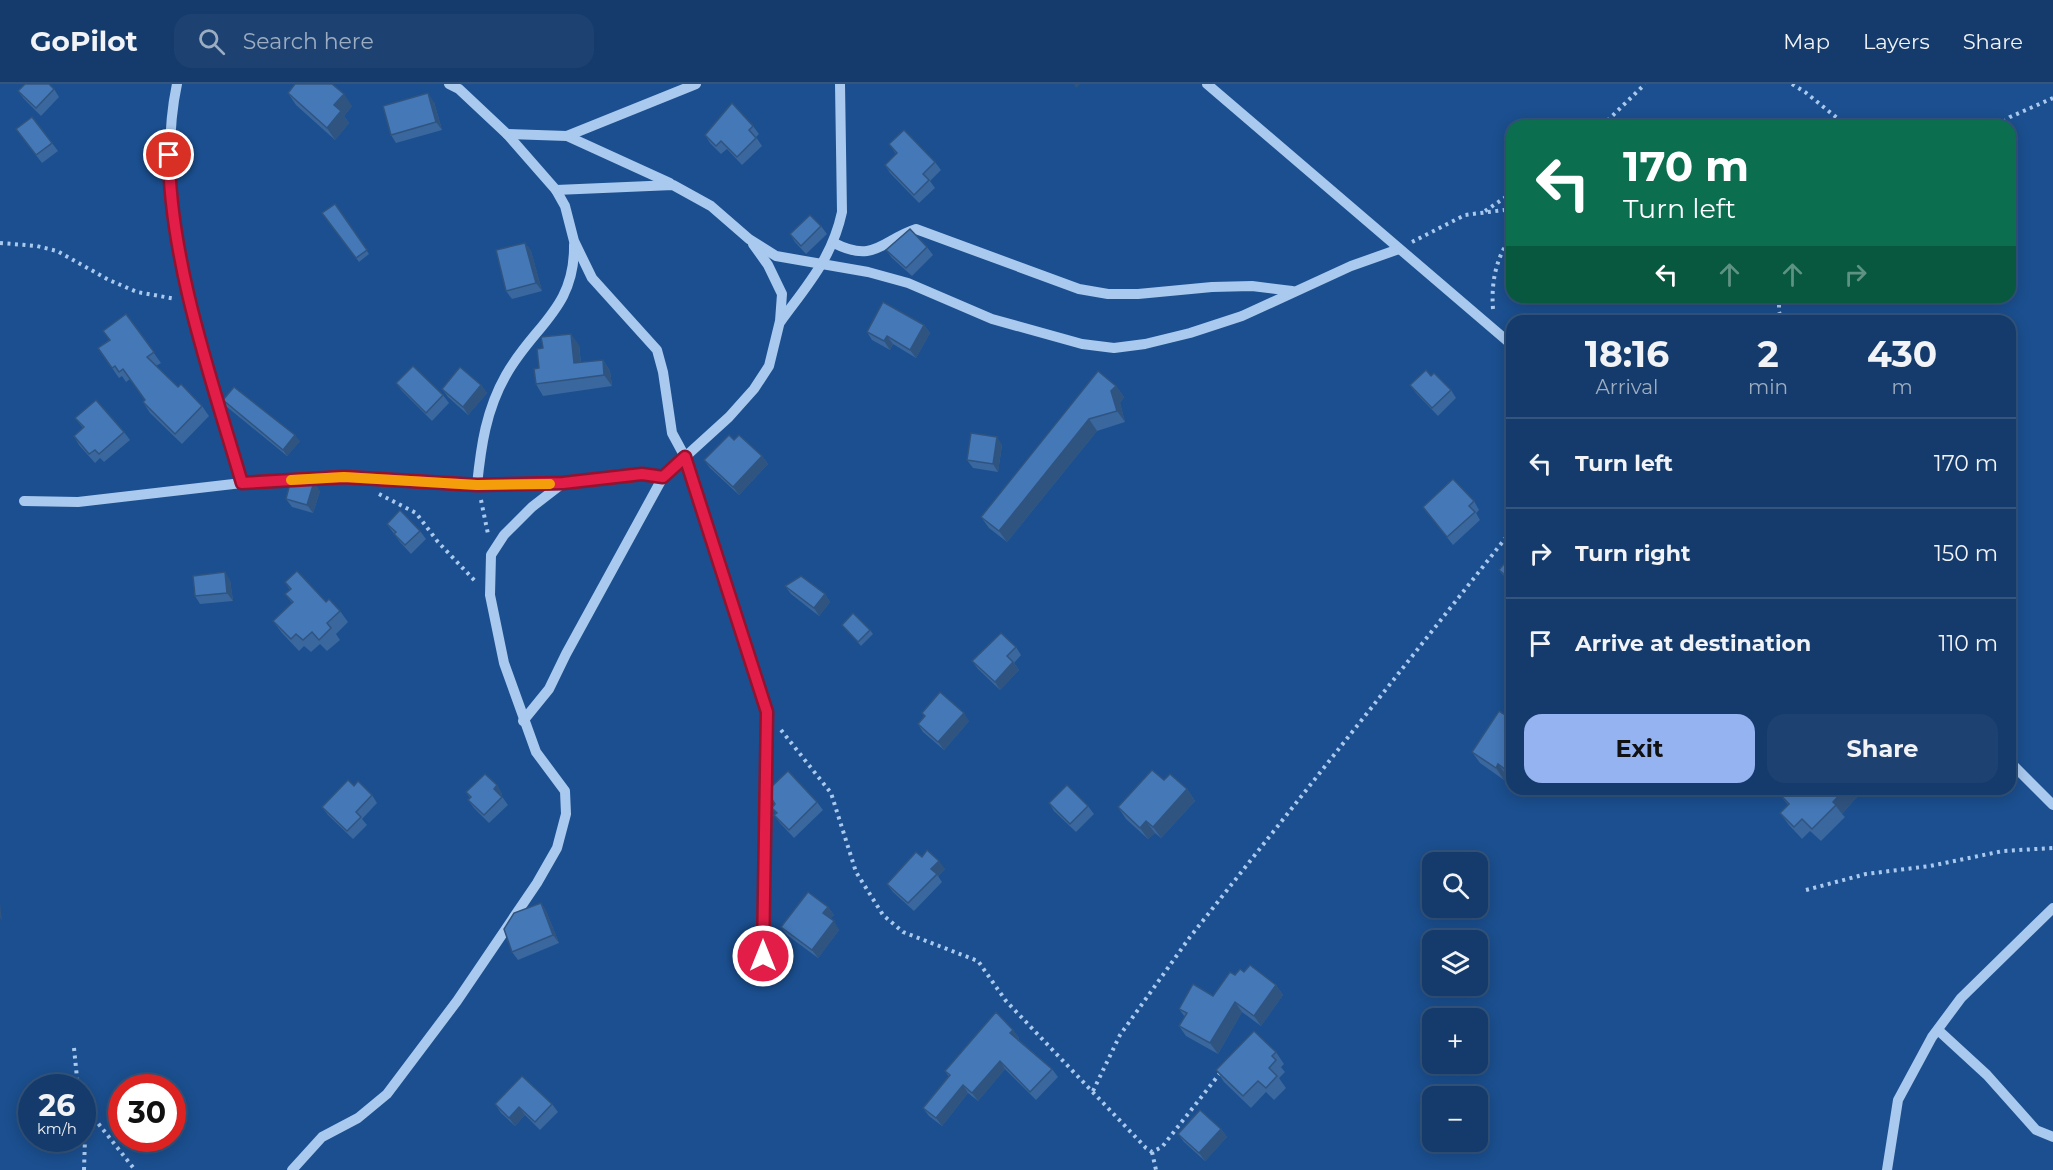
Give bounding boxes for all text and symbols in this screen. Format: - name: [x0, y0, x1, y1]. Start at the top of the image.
- search box: [174, 14, 594, 68]
- text: GoPilot: [30, 24, 138, 58]
- icon: search: [195, 25, 228, 58]
- text: Search here: [243, 28, 374, 55]
- text: Map: [1783, 29, 1830, 54]
- text: Layers: [1863, 29, 1930, 54]
- text: Share: [1963, 29, 2023, 54]
- pin: [143, 129, 194, 180]
- icon: arrive: [152, 138, 185, 171]
- text: 170 m: [1623, 140, 1749, 192]
- icon: left: [1524, 144, 1602, 222]
- text: Turn left: [1623, 192, 1736, 225]
- icon: left: [1650, 258, 1683, 291]
- icon: ahead: [1713, 258, 1746, 291]
- icon: ahead: [1776, 258, 1809, 291]
- icon: right: [1839, 258, 1872, 291]
- text: 18:16: [1585, 332, 1669, 376]
- text: 2: [1757, 332, 1779, 376]
- text: 430: [1867, 332, 1937, 376]
- text: Arrival: [1595, 375, 1659, 399]
- text: min: [1748, 375, 1788, 399]
- text: m: [1891, 375, 1913, 399]
- icon: left: [1524, 447, 1557, 480]
- text: Turn left: [1575, 450, 1673, 477]
- text: 170 m: [1934, 450, 1998, 477]
- icon: right: [1524, 537, 1557, 570]
- text: Turn right: [1575, 540, 1690, 567]
- text: 150 m: [1934, 540, 1998, 567]
- icon: arrive: [1524, 627, 1557, 660]
- text: Arrive at destination: [1575, 630, 1811, 657]
- text: 110 m: [1938, 630, 1998, 657]
- button: Exit: [1524, 714, 1755, 783]
- button: Share: [1767, 714, 1998, 783]
- map controls: [1422, 852, 1488, 1152]
- button: search: [1422, 852, 1488, 918]
- position arrow: [731, 924, 795, 988]
- button: layers: [1422, 930, 1488, 996]
- button: +: [1422, 1008, 1488, 1074]
- speed limit sign: 30: [108, 1074, 186, 1152]
- button: −: [1422, 1086, 1488, 1152]
- text: 26: [39, 1087, 75, 1124]
- text: km/h: [37, 1119, 77, 1138]

